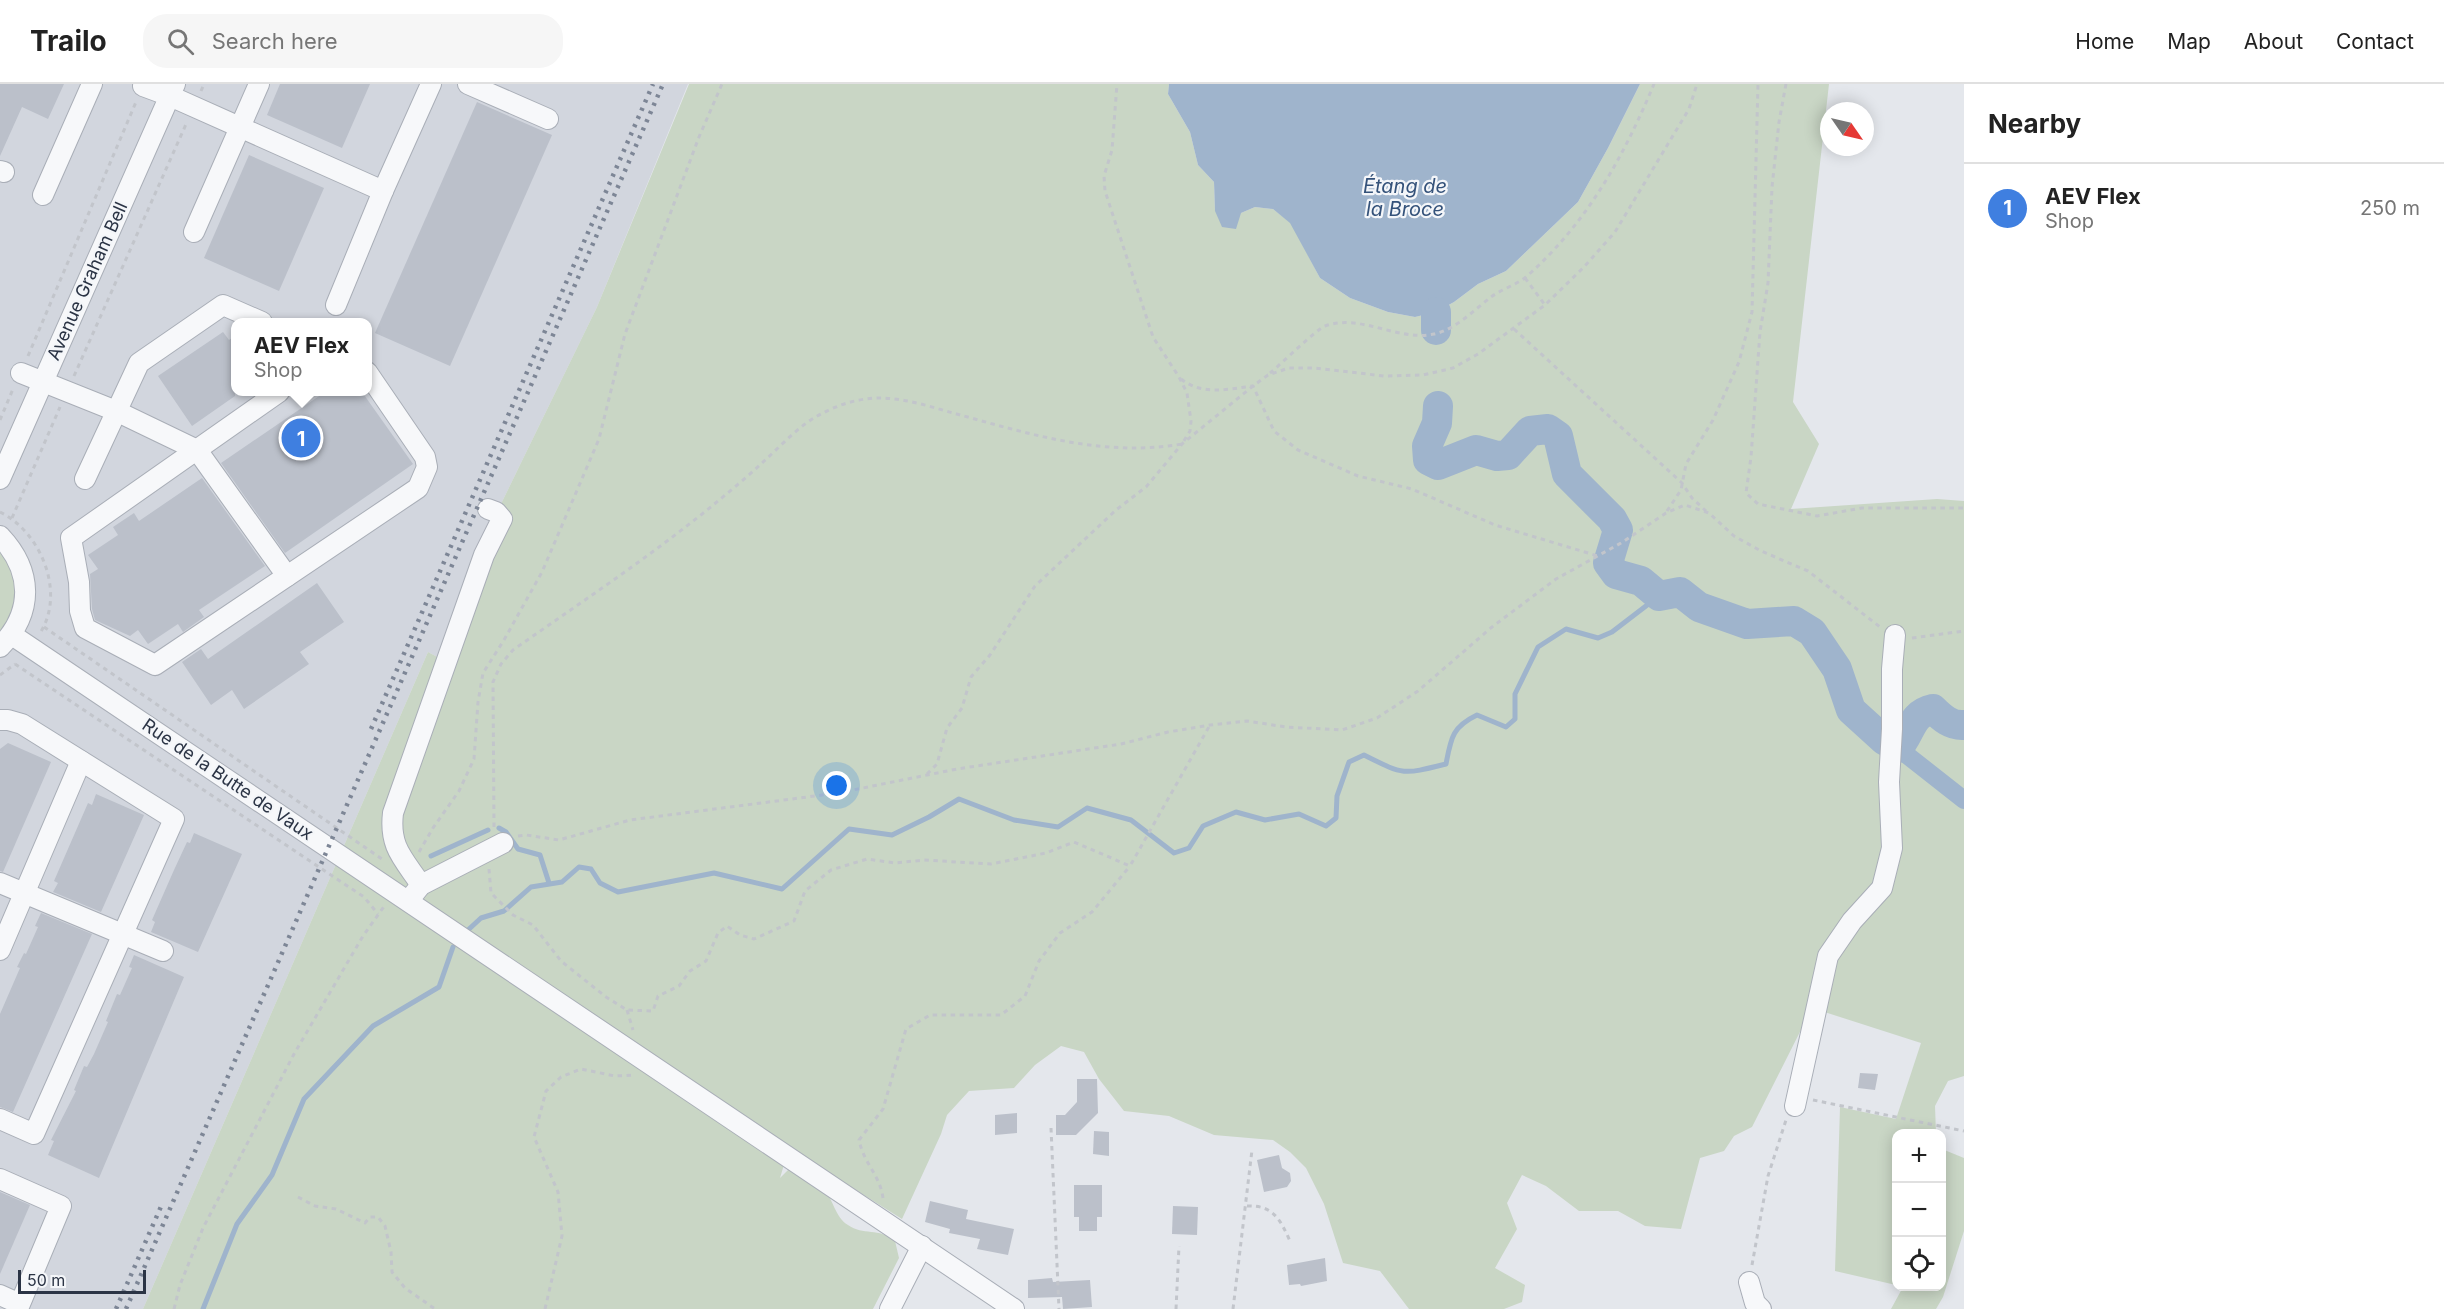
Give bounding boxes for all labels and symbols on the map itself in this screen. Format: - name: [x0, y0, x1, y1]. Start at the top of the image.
- north arrow: [1820, 102, 1874, 156]
- water label: Étang de la Broce: [1363, 174, 1447, 221]
- street label: Avenue Graham Bell: [43, 199, 131, 363]
- pin: 1: [282, 416, 320, 460]
- street label: Rue de la Butte de Vaux: [139, 714, 318, 844]
- your location: [822, 771, 851, 800]
- scale bar: [18, 1267, 146, 1294]

